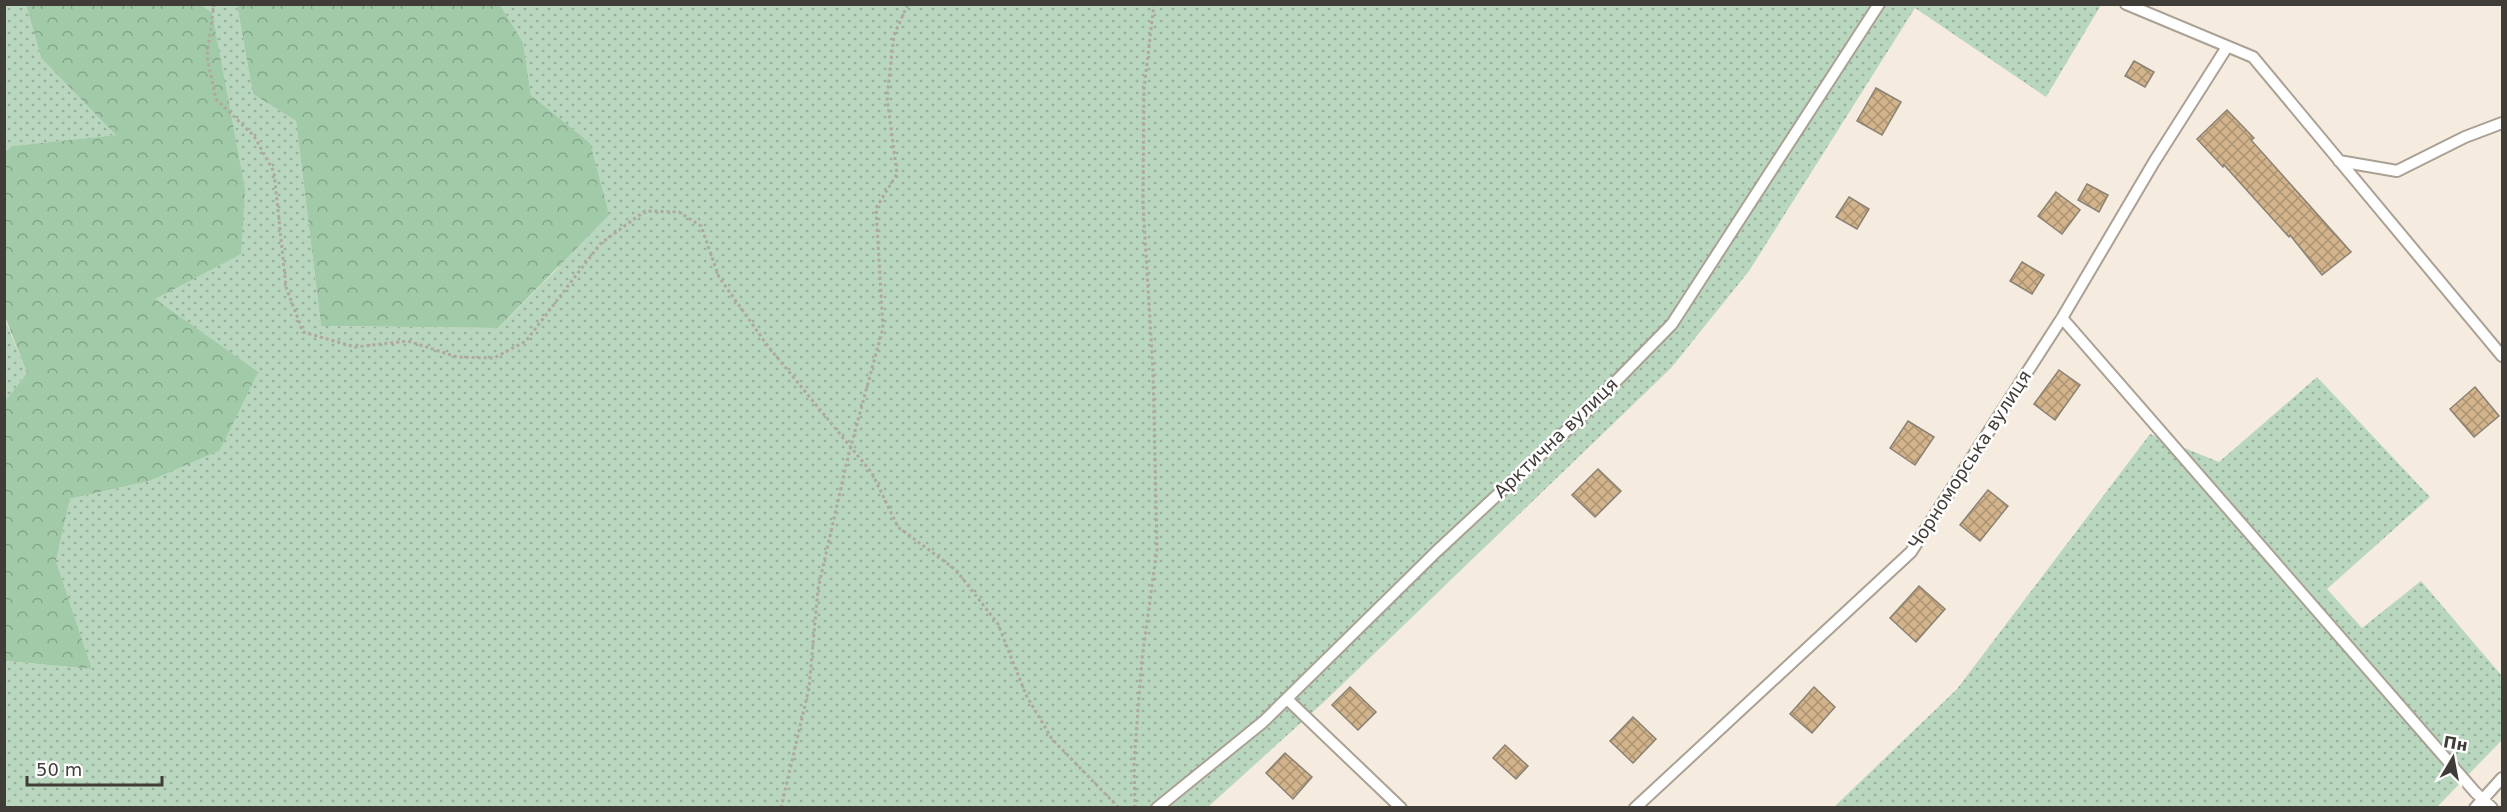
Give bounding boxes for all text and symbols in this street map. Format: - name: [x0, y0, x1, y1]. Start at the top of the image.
- street label: Чорноморська вулиця: [1904, 366, 2035, 553]
- street label: Арктична вулиця: [1490, 373, 1622, 502]
- north arrow: [2423, 728, 2483, 788]
- text: Пн: [2442, 732, 2469, 755]
- scale bar: [27, 749, 162, 787]
- text: 50 m: [36, 759, 82, 780]

